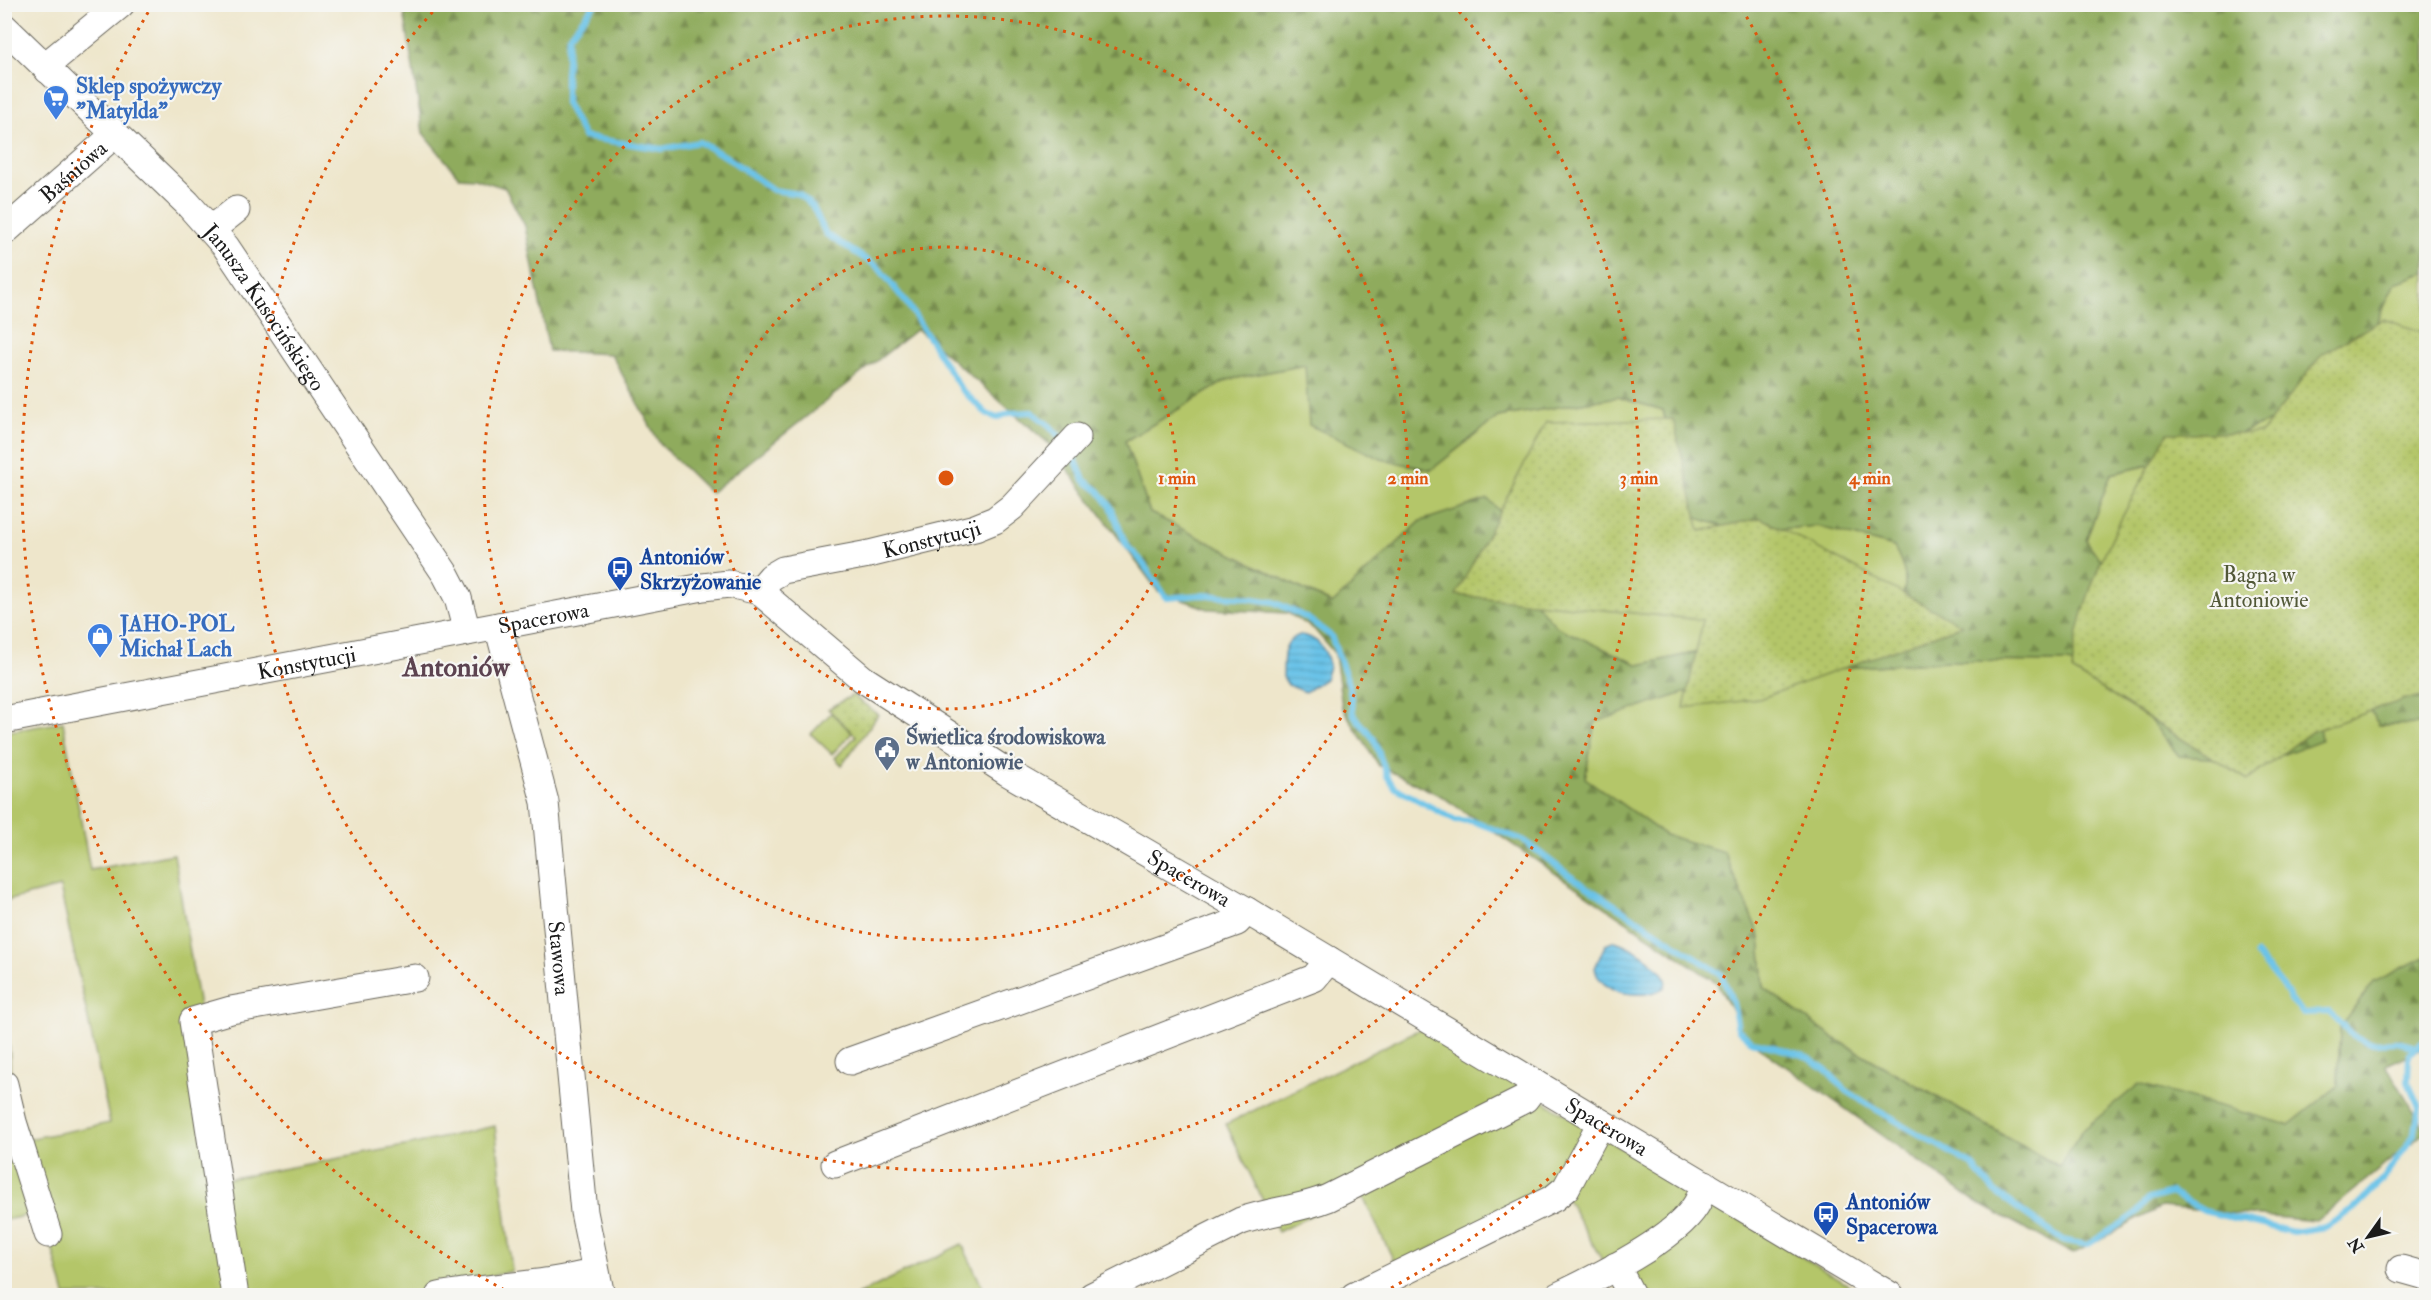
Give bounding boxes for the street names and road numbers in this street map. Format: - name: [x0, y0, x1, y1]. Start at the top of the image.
- street label: Baśniowa: [34, 134, 114, 209]
- street label: Janusza Kusocińskiego: [196, 217, 331, 396]
- street label: Konstytucji: [880, 514, 985, 565]
- street label: Spacerowa: [496, 596, 592, 641]
- street label: Konstytucji: [255, 640, 358, 686]
- street label: Spacerowa: [1142, 843, 1236, 914]
- street label: Stawowa: [541, 920, 576, 998]
- street label: Spacerowa: [1560, 1092, 1654, 1163]

